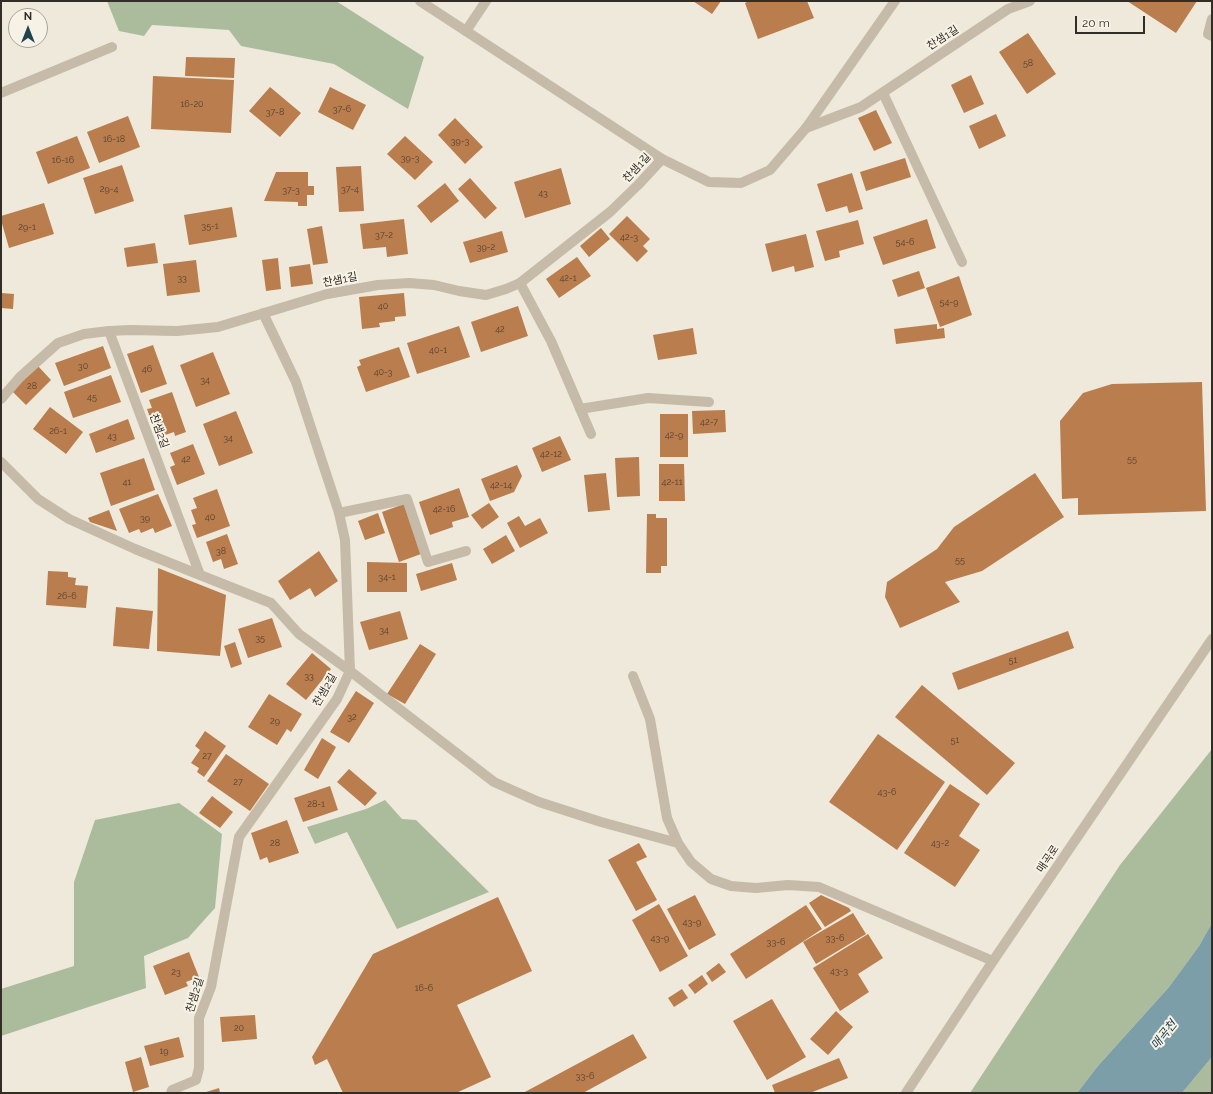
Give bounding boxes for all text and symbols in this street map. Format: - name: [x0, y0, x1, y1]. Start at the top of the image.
- north arrow: [8, 8, 48, 48]
- scale bar: [1077, 8, 1147, 34]
- text: N: [24, 10, 32, 23]
- text: 20 m: [1082, 16, 1110, 30]
- street label: 찬샘1길: [925, 23, 961, 53]
- house number: 58: [1023, 58, 1033, 68]
- house number: 16-20: [180, 99, 204, 109]
- house number: 37-6: [333, 104, 351, 114]
- house number: 37-8: [266, 107, 284, 117]
- house number: 16-18: [103, 134, 125, 144]
- house number: 39-3: [451, 136, 469, 146]
- street label: 찬샘1길: [620, 151, 654, 185]
- house number: 39-3: [401, 153, 419, 163]
- house number: 16-16: [52, 155, 74, 165]
- house number: 29-4: [100, 184, 118, 194]
- house number: 37-4: [341, 184, 359, 194]
- house number: 37-3: [282, 185, 300, 195]
- house number: 43: [538, 188, 548, 198]
- house number: 35-1: [201, 221, 219, 231]
- house number: 29-1: [18, 222, 36, 232]
- house number: 37-2: [375, 230, 393, 240]
- house number: 42-3: [620, 232, 638, 242]
- house number: 54-6: [895, 237, 915, 247]
- house number: 39-2: [477, 242, 495, 252]
- street label: 찬샘1길: [322, 270, 358, 290]
- house number: 33: [177, 273, 187, 283]
- house number: 42-1: [559, 273, 577, 283]
- house number: 54-9: [940, 297, 958, 307]
- house number: 40: [378, 301, 388, 311]
- house number: 42: [495, 324, 505, 334]
- house number: 40-1: [429, 345, 447, 355]
- house number: 30: [78, 361, 88, 371]
- house number: 46: [142, 364, 152, 374]
- house number: 40-3: [374, 367, 392, 377]
- house number: 34: [200, 375, 210, 385]
- house number: 28: [27, 381, 37, 391]
- house number: 45: [87, 392, 97, 402]
- street label: 찬샘2길: [147, 412, 171, 450]
- house number: 42-7: [700, 417, 718, 427]
- house number: 26-1: [49, 426, 67, 436]
- house number: 42-9: [665, 430, 683, 440]
- house number: 43: [107, 431, 117, 441]
- house number: 34: [223, 433, 233, 443]
- house number: 42-12: [540, 449, 562, 459]
- house number: 42: [181, 454, 191, 464]
- house number: 55: [1127, 454, 1137, 464]
- house number: 41: [123, 477, 131, 487]
- house number: 42-11: [661, 477, 683, 487]
- house number: 42-14: [490, 480, 512, 490]
- house number: 42-16: [433, 504, 455, 514]
- house number: 40: [205, 512, 215, 522]
- house number: 39: [140, 513, 150, 523]
- house number: 38: [216, 546, 226, 556]
- house number: 55: [955, 555, 965, 565]
- house number: 34-1: [378, 572, 396, 582]
- house number: 26-6: [57, 591, 77, 601]
- house number: 34: [379, 625, 389, 635]
- house number: 35: [255, 633, 265, 643]
- house number: 51: [1009, 655, 1017, 665]
- house number: 33: [304, 671, 314, 681]
- street label: 찬샘2길: [310, 671, 340, 709]
- house number: 32: [347, 712, 357, 722]
- house number: 29: [270, 716, 280, 726]
- house number: 51: [951, 735, 959, 745]
- house number: 27: [202, 751, 212, 761]
- house number: 27: [233, 777, 243, 787]
- house number: 43-6: [878, 787, 896, 797]
- house number: 28-1: [307, 799, 325, 809]
- house number: 28: [270, 838, 280, 848]
- house number: 43-2: [931, 838, 949, 848]
- street label: 매곡로: [1034, 843, 1062, 875]
- house number: 43-9: [683, 917, 701, 927]
- house number: 43-9: [651, 933, 669, 943]
- house number: 33-6: [826, 933, 844, 943]
- house number: 33-6: [767, 937, 785, 947]
- house number: 43-3: [830, 966, 848, 976]
- house number: 23: [171, 967, 181, 977]
- street label: 찬샘2길: [183, 976, 207, 1014]
- house number: 16-6: [415, 983, 433, 993]
- water label: 매곡천: [1148, 1018, 1180, 1052]
- house number: 20: [234, 1023, 244, 1033]
- house number: 19: [159, 1046, 169, 1056]
- house number: 33-6: [576, 1071, 594, 1081]

